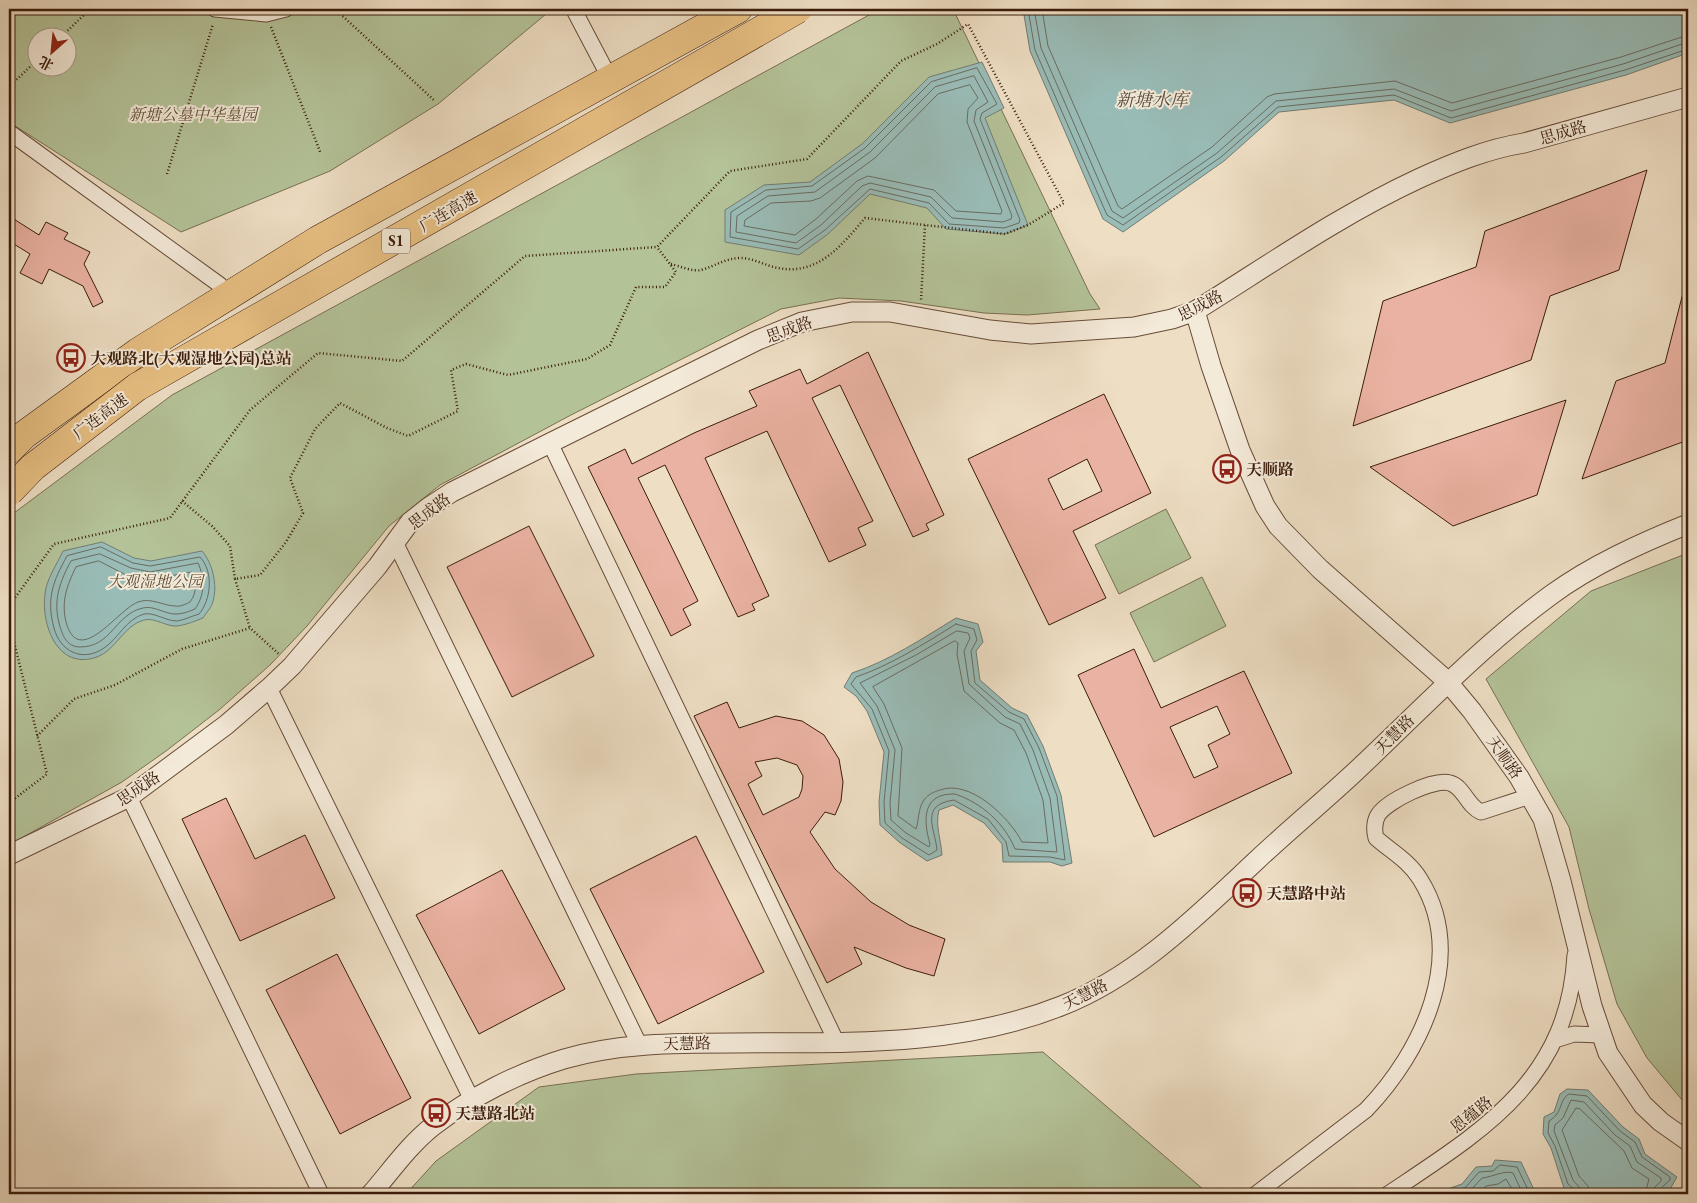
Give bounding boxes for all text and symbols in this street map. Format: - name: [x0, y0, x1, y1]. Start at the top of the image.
- north arrow: [28, 28, 78, 78]
- text: 北: [36, 52, 56, 75]
- water label: 新塘水库: [1116, 88, 1191, 111]
- park label: 新塘公墓中华墓园: [129, 104, 260, 125]
- street label: 思成路: [1537, 116, 1589, 149]
- street label: 广连高速: [415, 186, 481, 237]
- road number: S1: [382, 228, 410, 254]
- street label: 思成路: [1174, 285, 1226, 326]
- street label: 思成路: [763, 311, 815, 348]
- bus stop icon: 大观路北(大观湿地公园)总站: [56, 343, 86, 373]
- place label: 大观路北(大观湿地公园)总站: [90, 348, 292, 369]
- street label: 广连高速: [68, 389, 132, 444]
- bus stop icon: 天顺路: [1212, 454, 1242, 484]
- place label: 天顺路: [1246, 459, 1294, 480]
- street label: 思成路: [404, 488, 455, 534]
- park label: 大观湿地公园: [107, 571, 206, 592]
- street label: 天慧路: [1370, 710, 1419, 759]
- street label: 天顺路: [1482, 732, 1527, 783]
- street label: 思成路: [113, 766, 164, 811]
- bus stop icon: 天慧路中站: [1232, 878, 1262, 908]
- place label: 天慧路中站: [1266, 883, 1346, 904]
- street label: 天慧路: [1059, 974, 1111, 1015]
- street label: 天慧路: [663, 1033, 711, 1054]
- street label: 恩蕴路: [1446, 1091, 1497, 1138]
- bus stop icon: 天慧路北站: [421, 1098, 451, 1128]
- place label: 天慧路北站: [455, 1103, 535, 1124]

